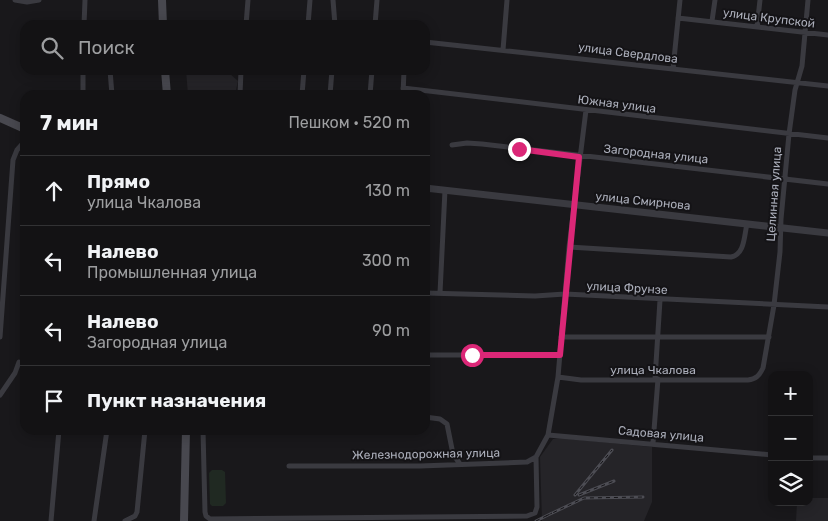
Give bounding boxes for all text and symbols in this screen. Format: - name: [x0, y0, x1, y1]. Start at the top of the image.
- street label: улица Крупской: [722, 5, 816, 31]
- search box: [20, 20, 430, 75]
- icon: search: [38, 34, 66, 62]
- text: Поиск: [78, 36, 135, 59]
- street label: улица Свердлова: [577, 40, 679, 66]
- street label: Южная улица: [577, 92, 657, 116]
- text: 7 мин: [40, 110, 99, 135]
- text: Пешком · 520 m: [288, 113, 410, 132]
- route end: [508, 138, 531, 161]
- street label: Загородная улица: [603, 142, 709, 166]
- street label: Целинная улица: [764, 146, 784, 242]
- text: Прямо: [87, 170, 150, 193]
- icon: ahead: [40, 177, 68, 205]
- text: 130 m: [365, 181, 410, 200]
- street label: улица Смирнова: [595, 189, 691, 213]
- text: улица Чкалова: [87, 193, 201, 212]
- text: Налево: [87, 240, 159, 263]
- icon: left: [40, 247, 68, 275]
- text: 300 m: [362, 251, 410, 270]
- text: Промышленная улица: [87, 263, 257, 282]
- street label: улица Фрунзе: [586, 279, 668, 297]
- text: Налево: [87, 310, 159, 333]
- icon: left: [40, 317, 68, 345]
- text: 90 m: [372, 321, 410, 340]
- text: Загородная улица: [87, 333, 227, 352]
- route start: [461, 344, 484, 367]
- street label: улица Чкалова: [610, 363, 696, 377]
- map controls: [768, 371, 813, 506]
- button: +: [768, 371, 813, 416]
- icon: arrive: [40, 387, 68, 415]
- text: Пункт назначения: [87, 389, 266, 412]
- button: −: [768, 416, 813, 461]
- street label: Садовая улица: [618, 423, 704, 445]
- street label: Железнодорожная улица: [352, 446, 500, 462]
- button: layers: [768, 461, 813, 506]

